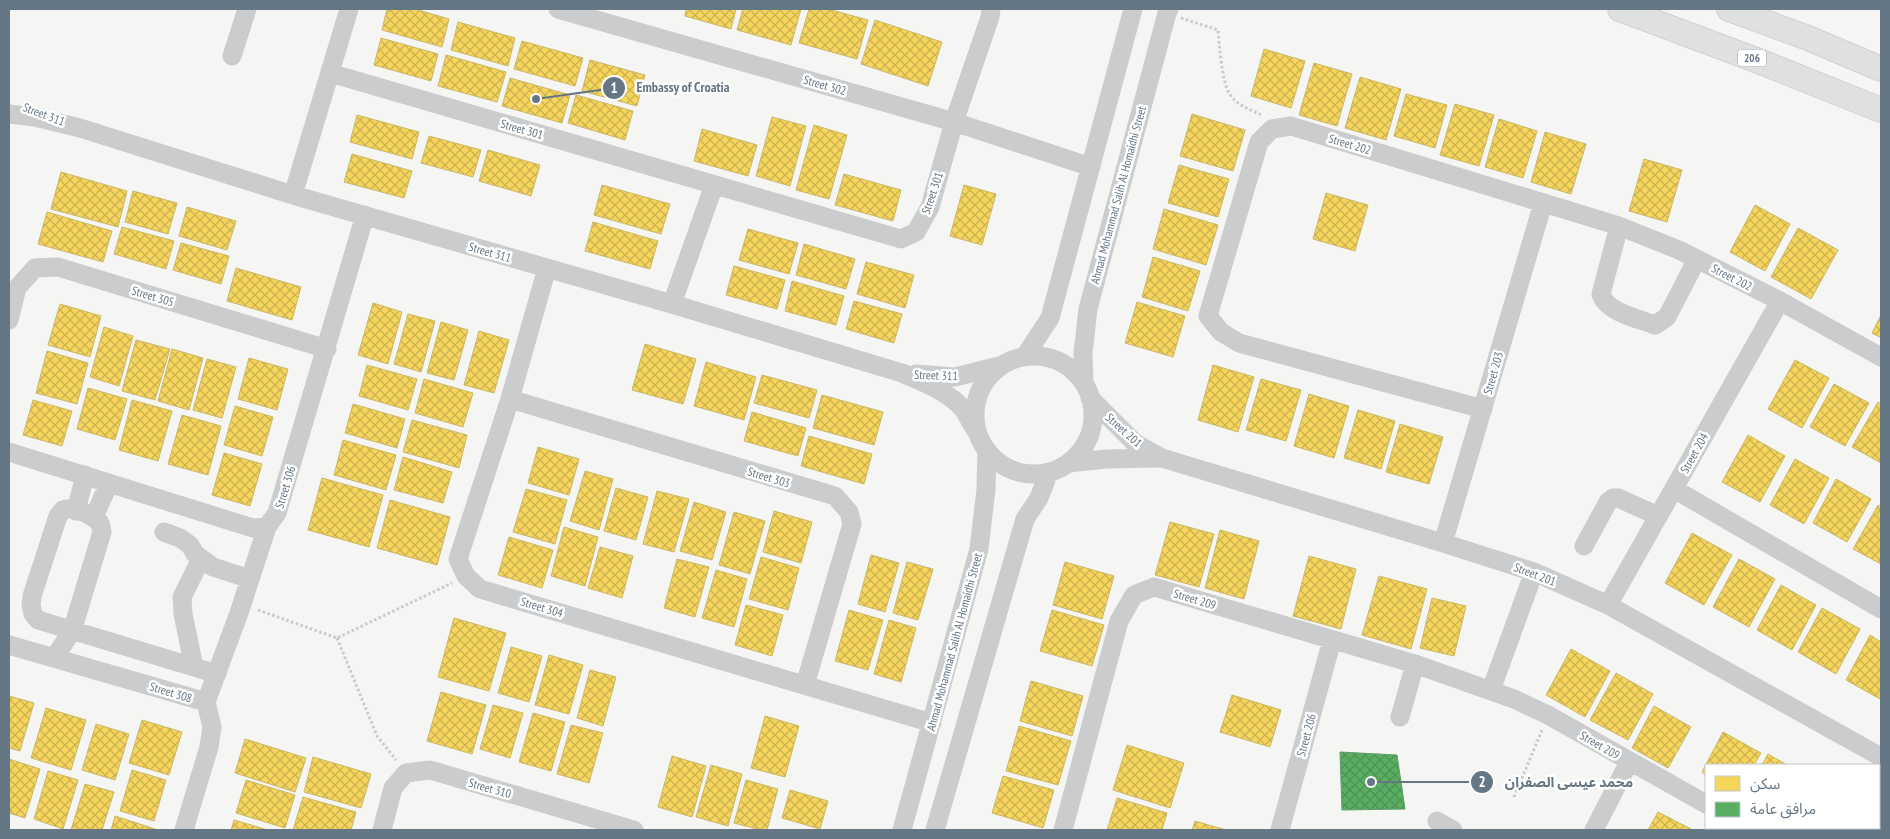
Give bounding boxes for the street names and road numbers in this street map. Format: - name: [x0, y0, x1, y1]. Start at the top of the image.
- road number: 206: [1738, 49, 1766, 66]
- street label: Street 302: [802, 72, 848, 98]
- street label: Street 311: [21, 99, 67, 129]
- street label: Ahmad Mohammad Salih Al Homaidhi Street: [1087, 104, 1149, 286]
- street label: Street 301: [499, 116, 545, 142]
- street label: Street 202: [1327, 130, 1373, 158]
- street label: Street 301: [918, 170, 946, 216]
- street label: Street 311: [467, 239, 513, 265]
- street label: Street 202: [1709, 260, 1755, 294]
- street label: Street 305: [130, 282, 176, 310]
- street label: Street 203: [1480, 350, 1506, 396]
- street label: Street 311: [914, 367, 958, 383]
- street label: Street 201: [1103, 410, 1145, 450]
- street label: Street 204: [1677, 430, 1711, 476]
- street label: Street 303: [746, 463, 792, 491]
- street label: Street 306: [271, 464, 299, 510]
- street label: Ahmad Mohammad Salih Al Homaidhi Street: [923, 551, 985, 733]
- street label: Street 201: [1512, 559, 1558, 589]
- street label: Street 209: [1172, 585, 1218, 613]
- street label: Street 304: [519, 593, 566, 621]
- street label: Street 308: [148, 678, 194, 706]
- street label: Street 206: [1293, 712, 1319, 758]
- street label: Street 209: [1577, 728, 1623, 762]
- street label: Street 310: [467, 775, 513, 801]

